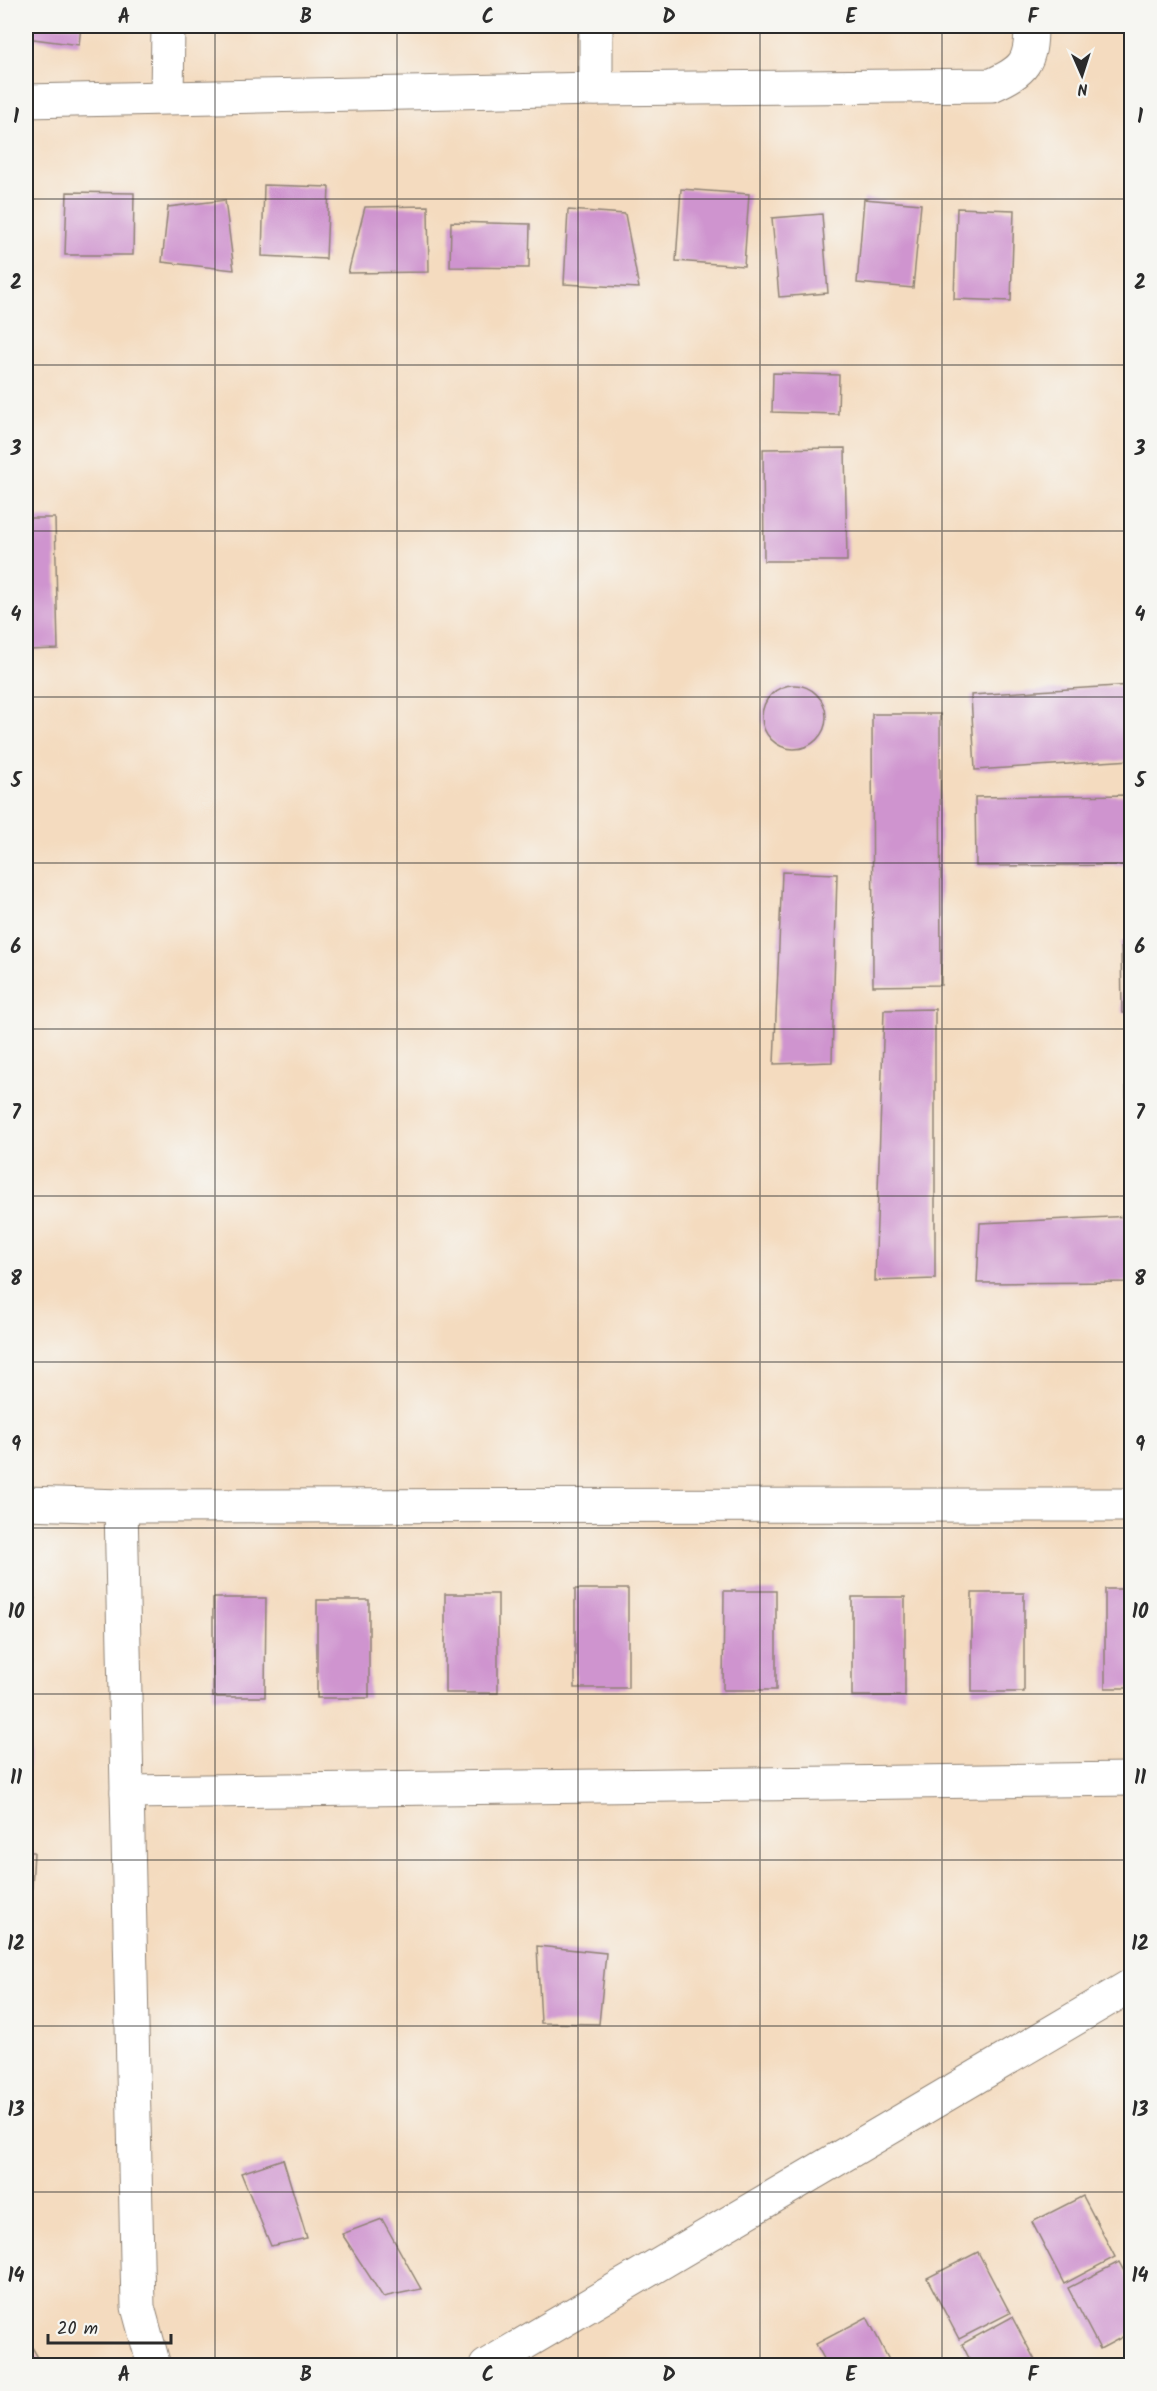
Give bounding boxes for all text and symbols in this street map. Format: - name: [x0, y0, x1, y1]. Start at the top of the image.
- text: A: [118, 2, 130, 34]
- text: B: [300, 2, 312, 34]
- text: C: [482, 2, 494, 34]
- text: D: [662, 2, 676, 34]
- text: E: [845, 2, 857, 34]
- text: F: [1028, 2, 1040, 34]
- north arrow: [1052, 45, 1112, 105]
- text: N: [1077, 76, 1088, 101]
- text: 1: [13, 102, 19, 134]
- text: 1: [1137, 102, 1143, 134]
- text: 2: [10, 268, 22, 300]
- text: 2: [1134, 268, 1146, 300]
- text: 3: [10, 434, 22, 466]
- text: 3: [1134, 434, 1146, 466]
- text: 4: [11, 600, 22, 632]
- text: 4: [1135, 600, 1146, 632]
- text: 5: [10, 766, 23, 798]
- text: 5: [1134, 766, 1147, 798]
- text: 6: [11, 932, 22, 964]
- text: 6: [1135, 932, 1146, 964]
- text: 7: [11, 1098, 21, 1130]
- text: 7: [1135, 1098, 1145, 1130]
- text: 8: [10, 1264, 22, 1296]
- text: 8: [1134, 1264, 1146, 1296]
- text: 9: [11, 1430, 21, 1462]
- text: 9: [1135, 1430, 1145, 1462]
- text: 10: [8, 1597, 25, 1629]
- text: 10: [1132, 1597, 1149, 1629]
- text: 11: [10, 1763, 22, 1795]
- text: 11: [1134, 1763, 1146, 1795]
- text: 12: [7, 1929, 25, 1961]
- text: 12: [1131, 1929, 1149, 1961]
- text: 13: [8, 2095, 25, 2127]
- text: 13: [1132, 2095, 1149, 2127]
- text: 14: [8, 2261, 25, 2293]
- text: 14: [1132, 2261, 1149, 2293]
- scale bar: [48, 2307, 171, 2345]
- text: 20 m: [57, 2315, 98, 2344]
- text: A: [118, 2360, 130, 2391]
- text: B: [300, 2360, 312, 2391]
- text: C: [482, 2360, 494, 2391]
- text: D: [662, 2360, 676, 2391]
- text: E: [845, 2360, 857, 2391]
- text: F: [1028, 2360, 1040, 2391]

